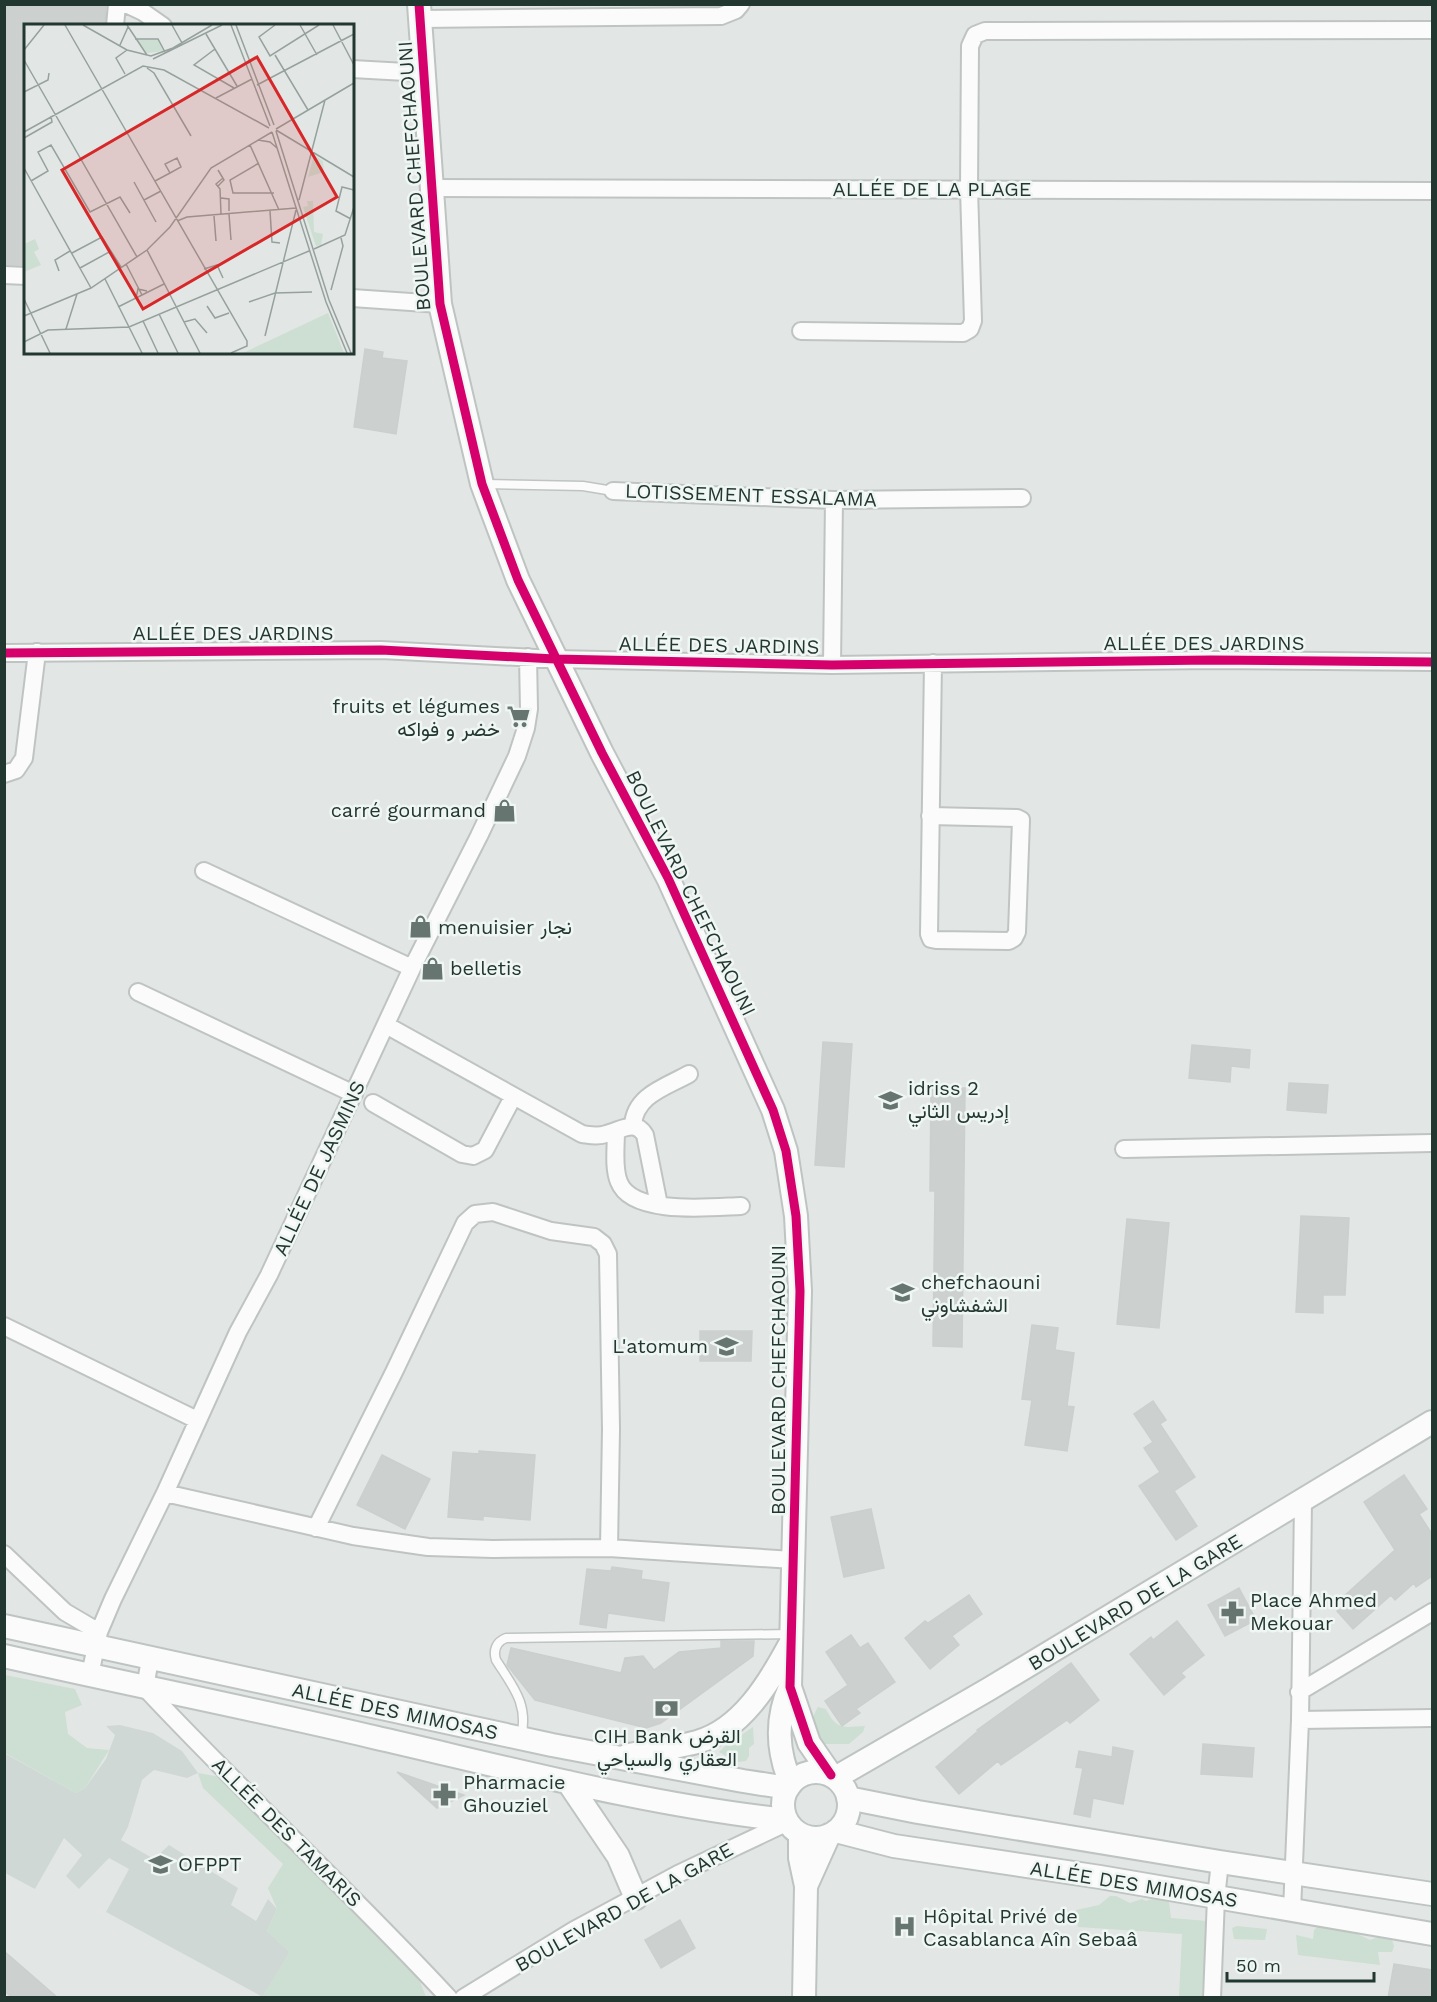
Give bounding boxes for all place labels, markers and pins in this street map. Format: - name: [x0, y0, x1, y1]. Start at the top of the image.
- place label: fruits et légumes خضر و فواكه: [332, 694, 500, 742]
- supermarket icon: fruits et légumes خضر و فواكه: [505, 704, 531, 730]
- shop icon: carré gourmand: [491, 797, 517, 823]
- place label: carré gourmand: [331, 798, 486, 822]
- shop icon: menuisier نجار: [407, 914, 433, 940]
- place label: menuisier نجار: [438, 915, 572, 940]
- shop icon: belletis: [419, 955, 445, 981]
- place label: belletis: [450, 956, 522, 980]
- place label: idriss 2 إدريس الثاني: [908, 1076, 1009, 1128]
- school or university icon: idriss 2 إدريس الثاني: [877, 1087, 903, 1113]
- place label: chefchaouni الشفشاوني: [921, 1270, 1041, 1322]
- school or university icon: chefchaouni الشفشاوني: [890, 1280, 916, 1306]
- school or university icon: L'atomum: [713, 1333, 739, 1359]
- place label: L'atomum: [612, 1334, 708, 1358]
- place label: Place Ahmed Mekouar: [1250, 1588, 1377, 1635]
- pharmacy icon: Place Ahmed Mekouar: [1219, 1599, 1245, 1625]
- bank icon: CIH Bank القرض العقاري والسياحي: [654, 1695, 680, 1721]
- place label: CIH Bank القرض العقاري والسياحي: [593, 1724, 741, 1776]
- place label: Pharmacie Ghouziel: [463, 1770, 566, 1817]
- pharmacy icon: Pharmacie Ghouziel: [432, 1781, 458, 1807]
- school or university icon: OFPPT: [147, 1851, 173, 1877]
- place label: OFPPT: [178, 1852, 242, 1876]
- place label: Hôpital Privé de Casablanca Aîn Sebaâ: [923, 1904, 1138, 1951]
- hospital icon: Hôpital Privé de Casablanca Aîn Sebaâ: [892, 1914, 918, 1940]

